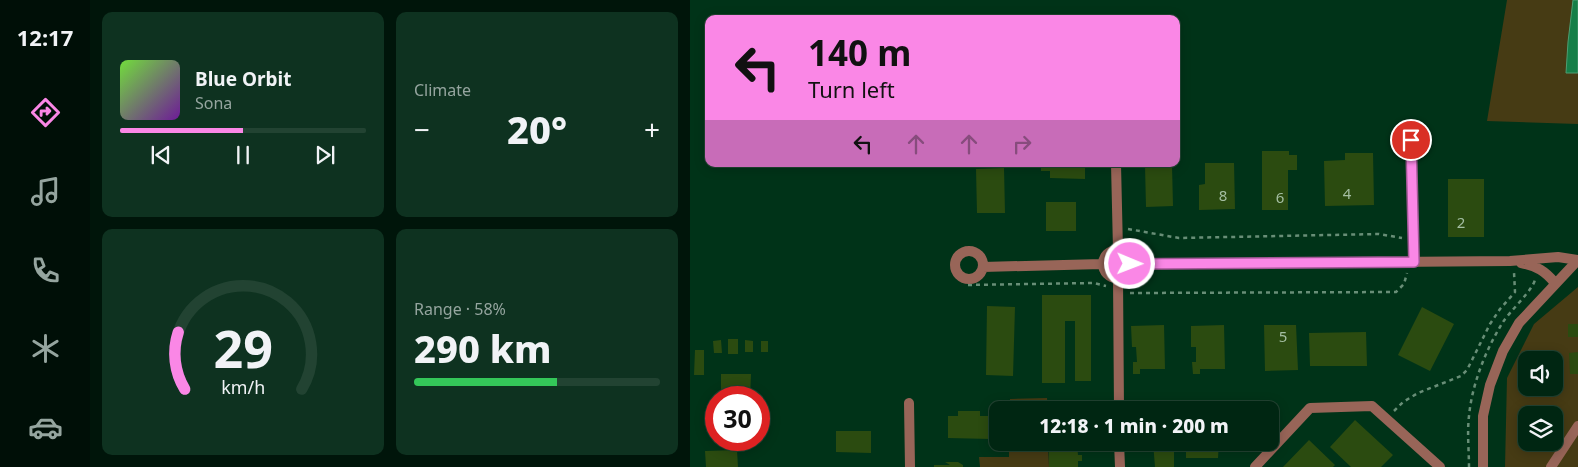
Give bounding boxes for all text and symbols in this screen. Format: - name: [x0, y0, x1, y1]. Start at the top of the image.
- text: 12:17: [17, 22, 73, 52]
- text: 140 m: [808, 29, 911, 76]
- icon: left: [725, 35, 790, 100]
- text: Blue Orbit: [195, 66, 291, 92]
- text: Turn left: [808, 74, 895, 104]
- text: Climate: [414, 79, 471, 101]
- text: Sona: [195, 92, 232, 114]
- icon: directions: [28, 95, 63, 130]
- text: 20°: [507, 103, 567, 155]
- text: −: [414, 110, 430, 148]
- text: +: [644, 110, 660, 148]
- pin: [1390, 119, 1432, 161]
- icon: arrive: [1397, 126, 1425, 154]
- icon: left: [849, 130, 877, 158]
- icon: ahead: [902, 130, 930, 158]
- icon: ahead: [955, 130, 983, 158]
- icon: right: [1008, 130, 1036, 158]
- icon: previous: [147, 141, 175, 169]
- icon: pause: [229, 141, 257, 169]
- icon: next: [311, 141, 339, 169]
- icon: music: [28, 174, 63, 209]
- house number: 4: [1343, 183, 1352, 203]
- house number: 8: [1219, 185, 1227, 205]
- house number: 6: [1276, 187, 1284, 207]
- house number: 2: [1457, 212, 1465, 232]
- position arrow: [1103, 237, 1155, 289]
- icon: phone: [28, 253, 63, 288]
- text: Range · 58%: [414, 298, 506, 320]
- text: 29: [213, 312, 273, 383]
- text: 290 km: [414, 322, 552, 374]
- house number: 5: [1279, 326, 1287, 346]
- icon: climate: [28, 331, 63, 366]
- map controls: [1518, 351, 1563, 451]
- button: sound: [1518, 351, 1563, 396]
- text: km/h: [221, 375, 265, 399]
- speed limit sign: 30: [705, 386, 770, 451]
- button: layers: [1518, 406, 1563, 451]
- icon: car: [28, 410, 63, 445]
- text: 12:18 · 1 min · 200 m: [1039, 413, 1229, 439]

